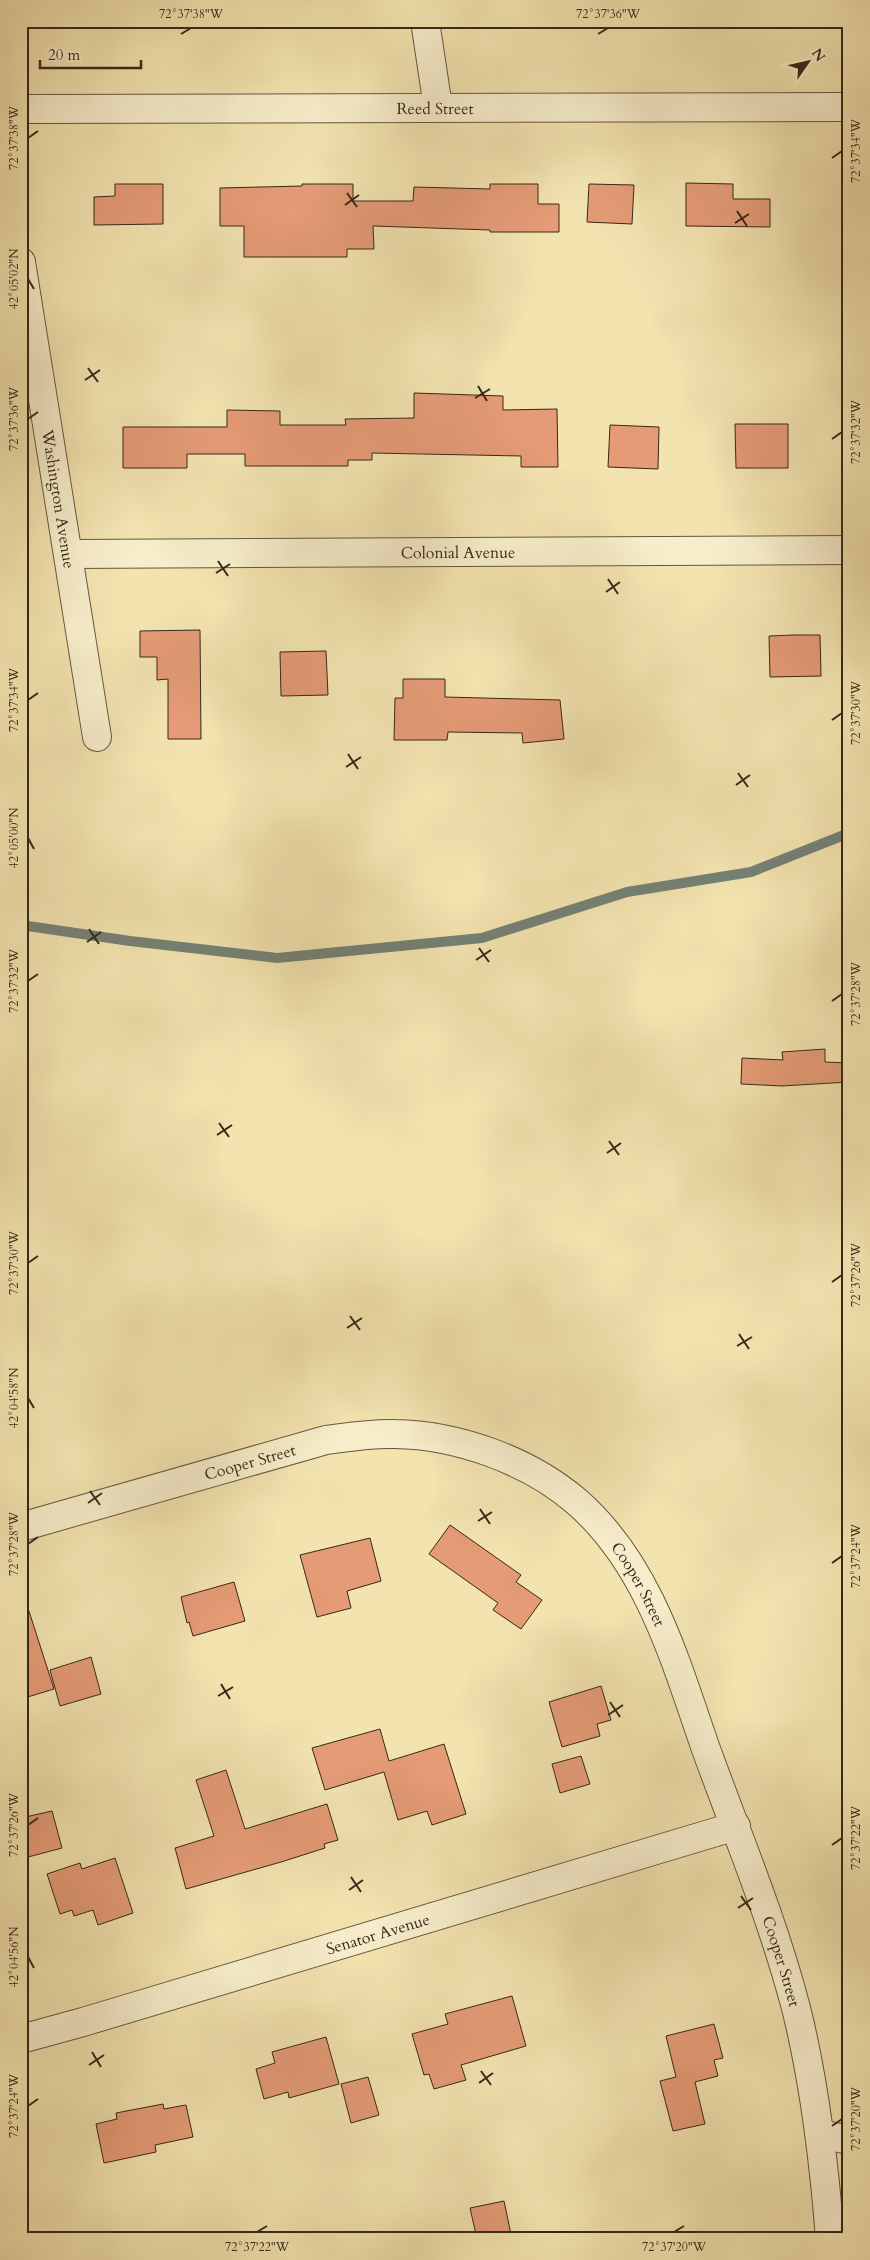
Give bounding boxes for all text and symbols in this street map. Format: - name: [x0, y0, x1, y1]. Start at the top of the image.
- text: 72°37'38"W: [159, 6, 224, 22]
- text: 72°37'36"W: [576, 6, 641, 22]
- scale bar: [40, 38, 141, 70]
- north arrow: [782, 38, 832, 88]
- text: 20 m: [48, 45, 80, 65]
- text: N: [807, 45, 830, 65]
- street label: Reed Street: [396, 98, 474, 120]
- text: 72°37'38"W: [6, 105, 22, 170]
- text: 72°37'34"W: [848, 118, 864, 183]
- text: 42°05'02"N: [6, 248, 22, 309]
- text: 72°37'36"W: [6, 386, 22, 451]
- text: 72°37'32"W: [848, 399, 864, 464]
- street label: Washington Avenue: [36, 427, 80, 570]
- street label: Colonial Avenue: [401, 542, 515, 564]
- text: 72°37'34"W: [6, 667, 22, 732]
- text: 72°37'30"W: [848, 680, 864, 745]
- text: 42°05'00"N: [6, 807, 22, 868]
- text: 72°37'32"W: [6, 948, 22, 1013]
- text: 72°37'28"W: [848, 961, 864, 1026]
- text: 72°37'30"W: [6, 1230, 22, 1295]
- text: 72°37'26"W: [848, 1242, 864, 1307]
- text: 42°04'58"N: [6, 1367, 22, 1428]
- street label: Cooper Street: [202, 1439, 298, 1486]
- text: 72°37'28"W: [6, 1511, 22, 1576]
- text: 72°37'24"W: [848, 1523, 864, 1588]
- street label: Cooper Street: [606, 1538, 670, 1630]
- text: 72°37'26"W: [6, 1792, 22, 1857]
- text: 72°37'22"W: [848, 1805, 864, 1870]
- street label: Senator Avenue: [324, 1909, 432, 1960]
- street label: Cooper Street: [757, 1913, 805, 2009]
- text: 42°04'56"N: [6, 1926, 22, 1987]
- text: 72°37'24"W: [6, 2073, 22, 2138]
- text: 72°37'20"W: [848, 2086, 864, 2151]
- text: 72°37'22"W: [225, 2239, 290, 2255]
- text: 72°37'20"W: [642, 2239, 707, 2255]

